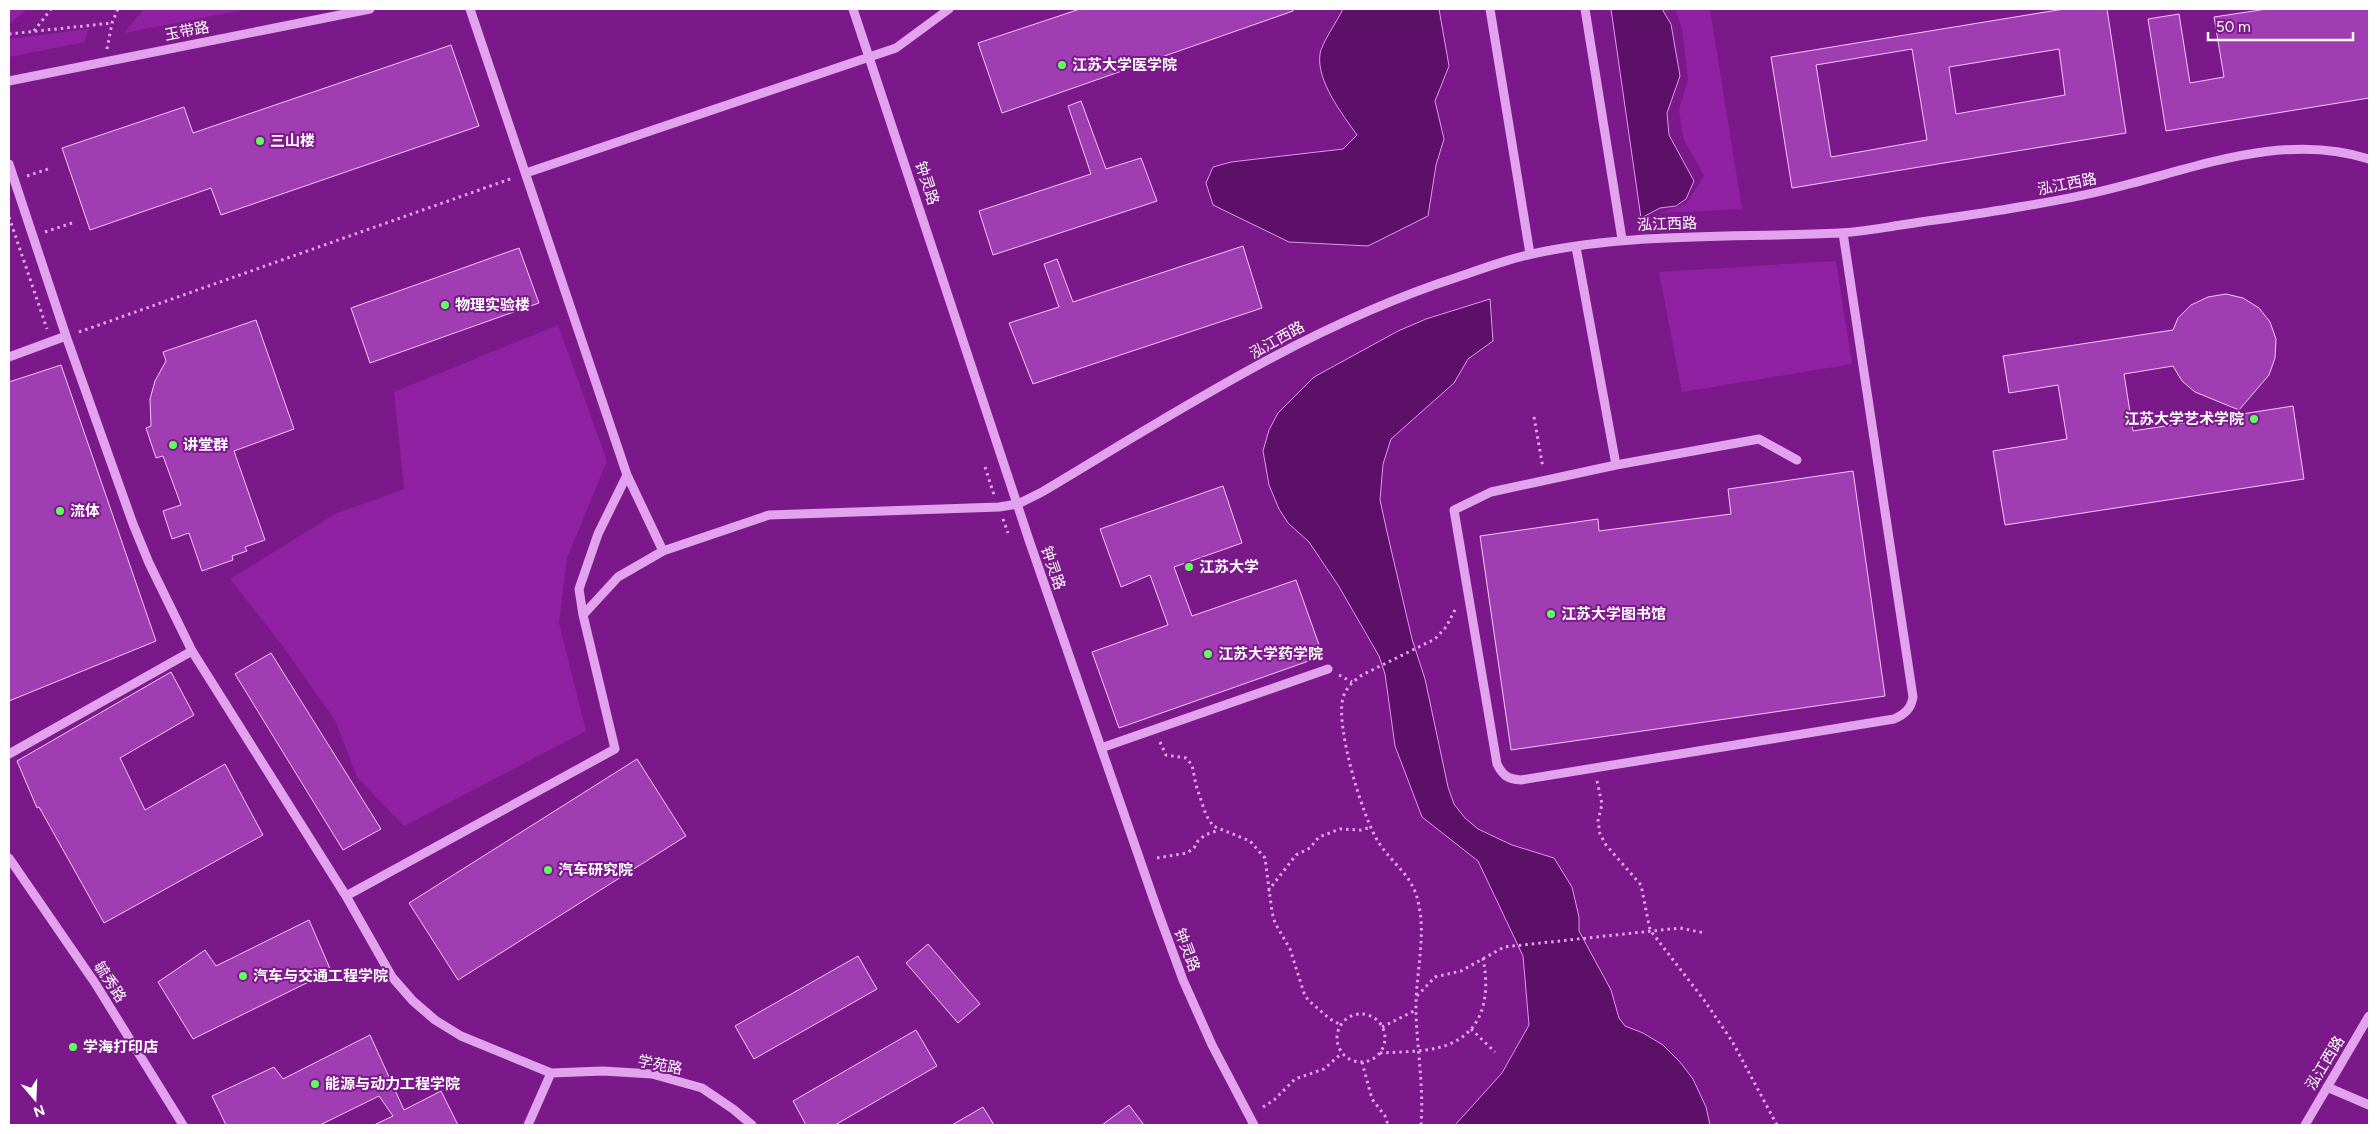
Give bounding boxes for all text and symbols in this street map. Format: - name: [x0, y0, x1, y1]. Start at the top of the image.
- scale bar: [2208, 10, 2353, 42]
- street label: 玉带路: [163, 18, 211, 44]
- text: 50 m: [2216, 18, 2251, 36]
- place label: 江苏大学医学院: [1072, 56, 1177, 74]
- marker: 江苏大学医学院: [1056, 59, 1068, 71]
- place label: 三山楼: [270, 132, 315, 150]
- marker: 三山楼: [254, 135, 266, 147]
- street label: 钟灵路: [911, 159, 943, 207]
- street label: 泓江西路: [2036, 169, 2098, 199]
- street label: 泓江西路: [1637, 214, 1697, 234]
- place label: 物理实验楼: [455, 296, 530, 314]
- marker: 物理实验楼: [439, 299, 451, 311]
- street label: 泓江西路: [1246, 318, 1308, 362]
- place label: 江苏大学艺术学院: [2124, 410, 2244, 428]
- marker: 江苏大学艺术学院: [2248, 413, 2260, 425]
- place label: 讲堂群: [183, 436, 228, 454]
- marker: 讲堂群: [167, 439, 179, 451]
- place label: 流体: [70, 502, 100, 520]
- marker: 流体: [54, 505, 66, 517]
- street label: 钟灵路: [1037, 544, 1069, 592]
- place label: 江苏大学: [1199, 558, 1259, 576]
- marker: 江苏大学: [1183, 561, 1195, 573]
- place label: 江苏大学图书馆: [1561, 605, 1666, 623]
- marker: 江苏大学图书馆: [1545, 608, 1557, 620]
- place label: 江苏大学药学院: [1218, 645, 1323, 663]
- marker: 江苏大学药学院: [1202, 648, 1214, 660]
- place label: 汽车研究院: [558, 861, 633, 879]
- marker: 汽车研究院: [542, 864, 554, 876]
- street label: 钟灵路: [1171, 926, 1203, 974]
- street label: 毓秀路: [90, 958, 130, 1006]
- place label: 汽车与交通工程学院: [253, 967, 388, 985]
- marker: 汽车与交通工程学院: [237, 970, 249, 982]
- street label: 泓江西路: [2302, 1033, 2348, 1093]
- place label: 学海打印店: [83, 1038, 158, 1056]
- marker: 学海打印店: [67, 1041, 79, 1053]
- street label: 学苑路: [636, 1052, 684, 1078]
- north arrow: [10, 1074, 60, 1124]
- place label: 能源与动力工程学院: [325, 1075, 460, 1093]
- marker: 能源与动力工程学院: [309, 1078, 321, 1090]
- text: N: [31, 1101, 47, 1121]

